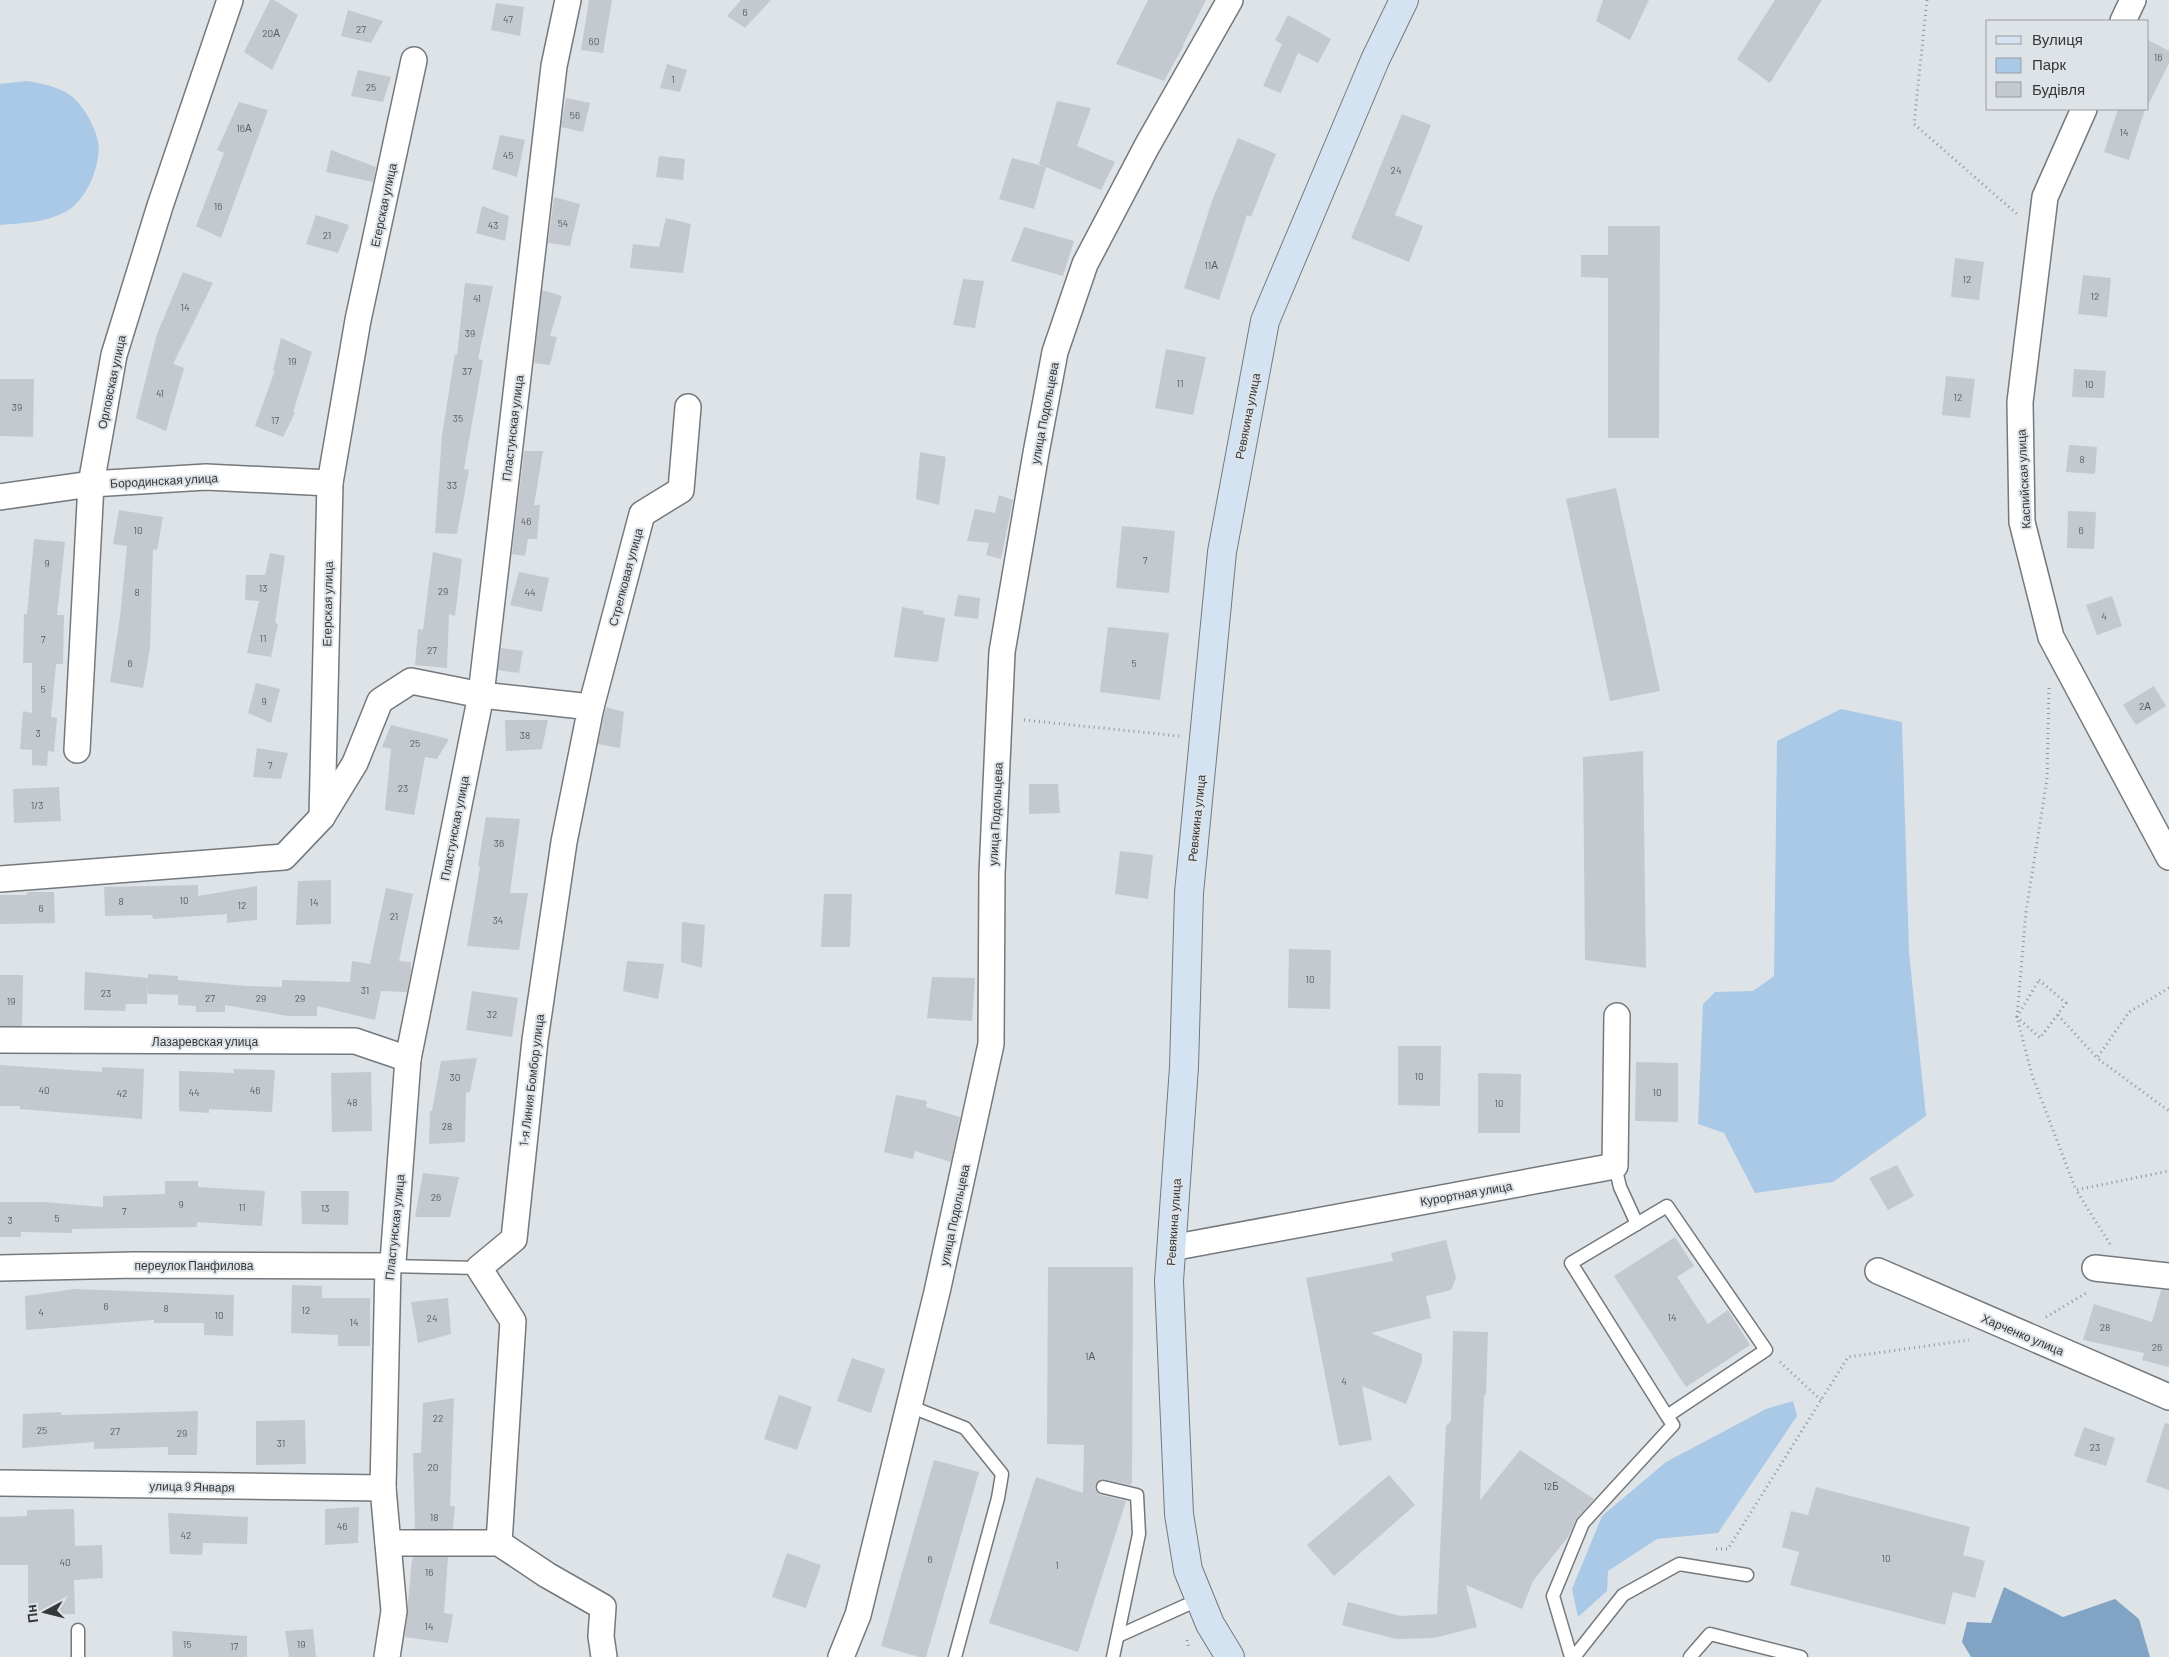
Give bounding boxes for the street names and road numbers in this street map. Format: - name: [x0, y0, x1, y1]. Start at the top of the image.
- street label: Егерская улица: [367, 161, 400, 249]
- street label: Орловская улица: [94, 333, 129, 430]
- street label: улица Подольцева: [1027, 361, 1062, 465]
- street label: Ревякина улица: [1232, 371, 1263, 460]
- street label: Пластунская улица: [499, 374, 526, 482]
- street label: Каспийская улица: [2013, 429, 2034, 529]
- street label: Бородинская улица: [110, 470, 219, 491]
- street label: Стрелковая улица: [605, 526, 646, 628]
- street label: Егерская улица: [319, 561, 336, 647]
- street label: улица Подольцева: [985, 762, 1006, 866]
- street label: Ревякина улица: [1184, 773, 1209, 862]
- street label: Пластунская улица: [437, 774, 472, 882]
- street label: 1-я Линия Бомбор улица: [516, 1013, 547, 1147]
- street label: Лазаревская улица: [152, 1034, 258, 1049]
- street label: улица Подольцева: [936, 1163, 973, 1267]
- street label: Пластунская улица: [381, 1173, 408, 1281]
- street label: Ревякина улица: [1163, 1178, 1184, 1266]
- street label: Курортная улица: [1419, 1178, 1514, 1209]
- street label: переулок Панфилова: [135, 1258, 254, 1273]
- street label: Харченко улица: [1979, 1310, 2067, 1359]
- street label: улица 9 Января: [149, 1478, 235, 1495]

